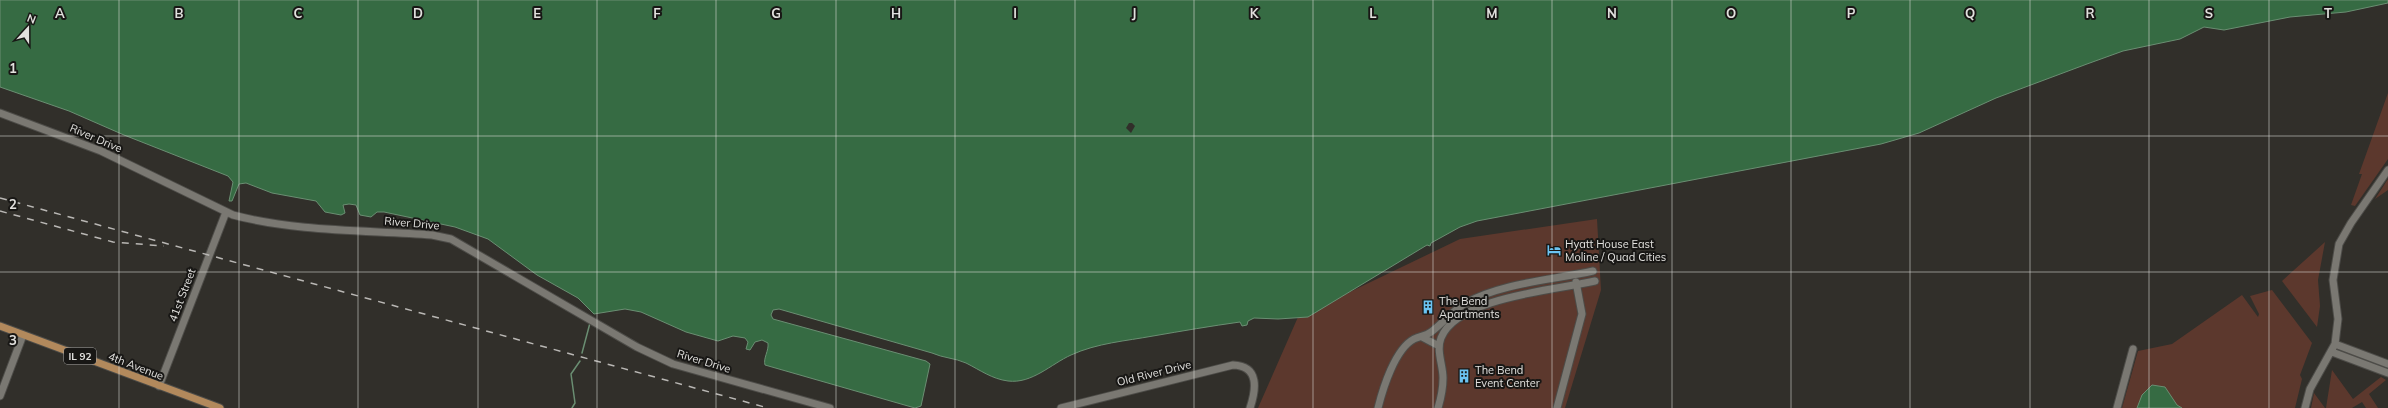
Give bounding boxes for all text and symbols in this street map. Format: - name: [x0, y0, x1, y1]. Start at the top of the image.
- text: A: [55, 5, 65, 21]
- text: B: [175, 5, 184, 21]
- text: C: [294, 5, 303, 21]
- text: D: [413, 5, 423, 21]
- text: E: [533, 5, 541, 21]
- text: F: [653, 5, 661, 21]
- text: G: [771, 5, 781, 21]
- text: H: [891, 5, 901, 21]
- text: I: [1013, 5, 1017, 21]
- text: J: [1132, 5, 1136, 21]
- text: K: [1250, 5, 1260, 21]
- text: L: [1369, 5, 1377, 21]
- text: M: [1486, 5, 1498, 21]
- text: N: [1607, 5, 1617, 21]
- text: O: [1726, 5, 1736, 21]
- text: P: [1847, 5, 1856, 21]
- text: Q: [1965, 5, 1975, 21]
- text: R: [2085, 5, 2095, 21]
- text: S: [2205, 5, 2213, 21]
- text: T: [2324, 5, 2332, 21]
- north arrow: [8, 8, 48, 48]
- text: N: [25, 11, 38, 27]
- text: 1: [9, 60, 17, 76]
- street label: River Drive: [68, 121, 124, 155]
- text: 2: [9, 196, 17, 212]
- street label: River Drive: [384, 214, 440, 232]
- place label: Hyatt House East Moline / Quad Cities: [1565, 237, 1666, 264]
- hotel icon: Hyatt House East Moline / Quad Cities: [1546, 242, 1562, 258]
- street label: 41st Street: [165, 266, 199, 324]
- place label: The Bend Apartments: [1439, 294, 1500, 321]
- building icon: The Bend Apartments: [1420, 299, 1436, 315]
- text: 3: [9, 332, 17, 348]
- street label: River Drive: [675, 346, 733, 376]
- road number: IL 92: [64, 348, 96, 364]
- street label: 4th Avenue: [106, 349, 166, 383]
- street label: Old River Drive: [1115, 357, 1193, 389]
- place label: The Bend Event Center: [1475, 363, 1540, 390]
- building icon: The Bend Event Center: [1456, 368, 1472, 384]

